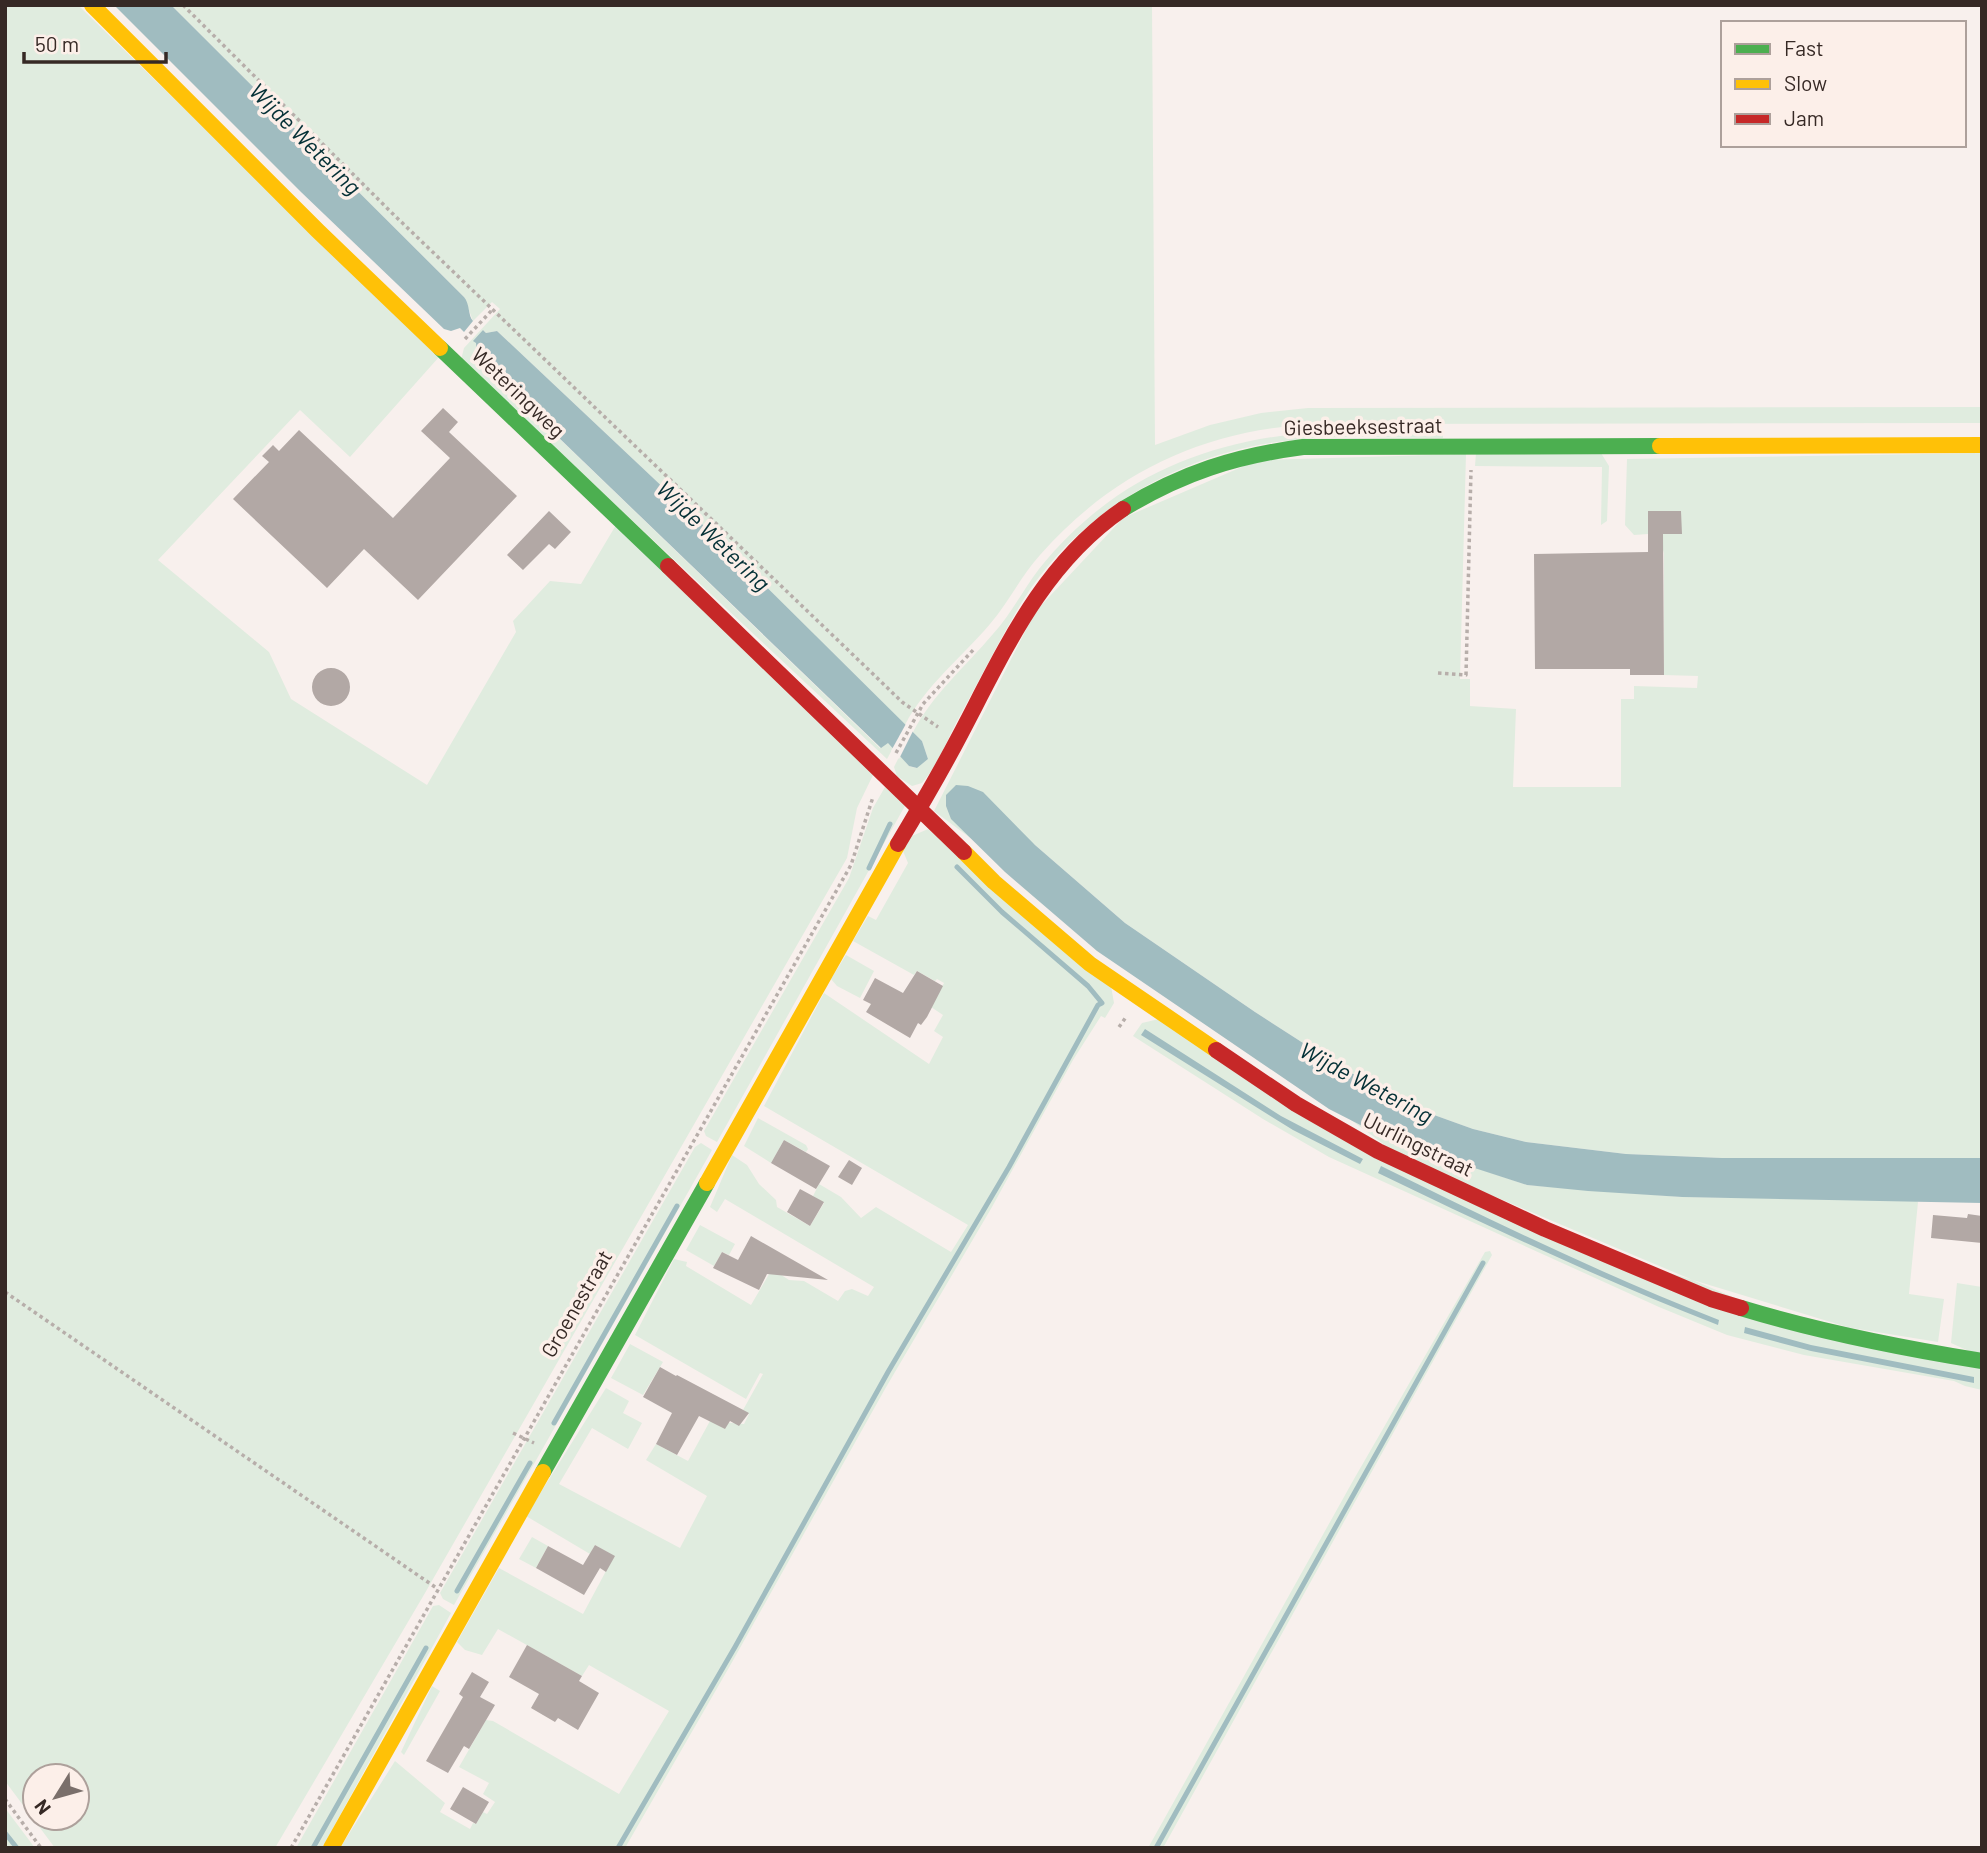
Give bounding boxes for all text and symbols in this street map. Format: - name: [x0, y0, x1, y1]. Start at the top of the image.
- scale bar: [24, 21, 166, 65]
- legend: [1721, 21, 1966, 147]
- text: 50 m: [35, 31, 79, 56]
- text: Fast: [1784, 35, 1824, 60]
- text: Slow: [1784, 70, 1827, 95]
- water label: Wijde Wetering: [244, 76, 368, 200]
- text: Jam: [1784, 105, 1824, 130]
- street label: Weteringweg: [467, 341, 571, 443]
- street label: Giesbeeksestraat: [1283, 412, 1443, 439]
- water label: Wijde Wetering: [651, 474, 776, 596]
- water label: Wijde Wetering: [1295, 1035, 1438, 1129]
- street label: Uurlingstraat: [1359, 1106, 1478, 1181]
- street label: Groenestraat: [535, 1245, 616, 1361]
- north arrow: [21, 1762, 91, 1832]
- text: N: [29, 1796, 55, 1820]

